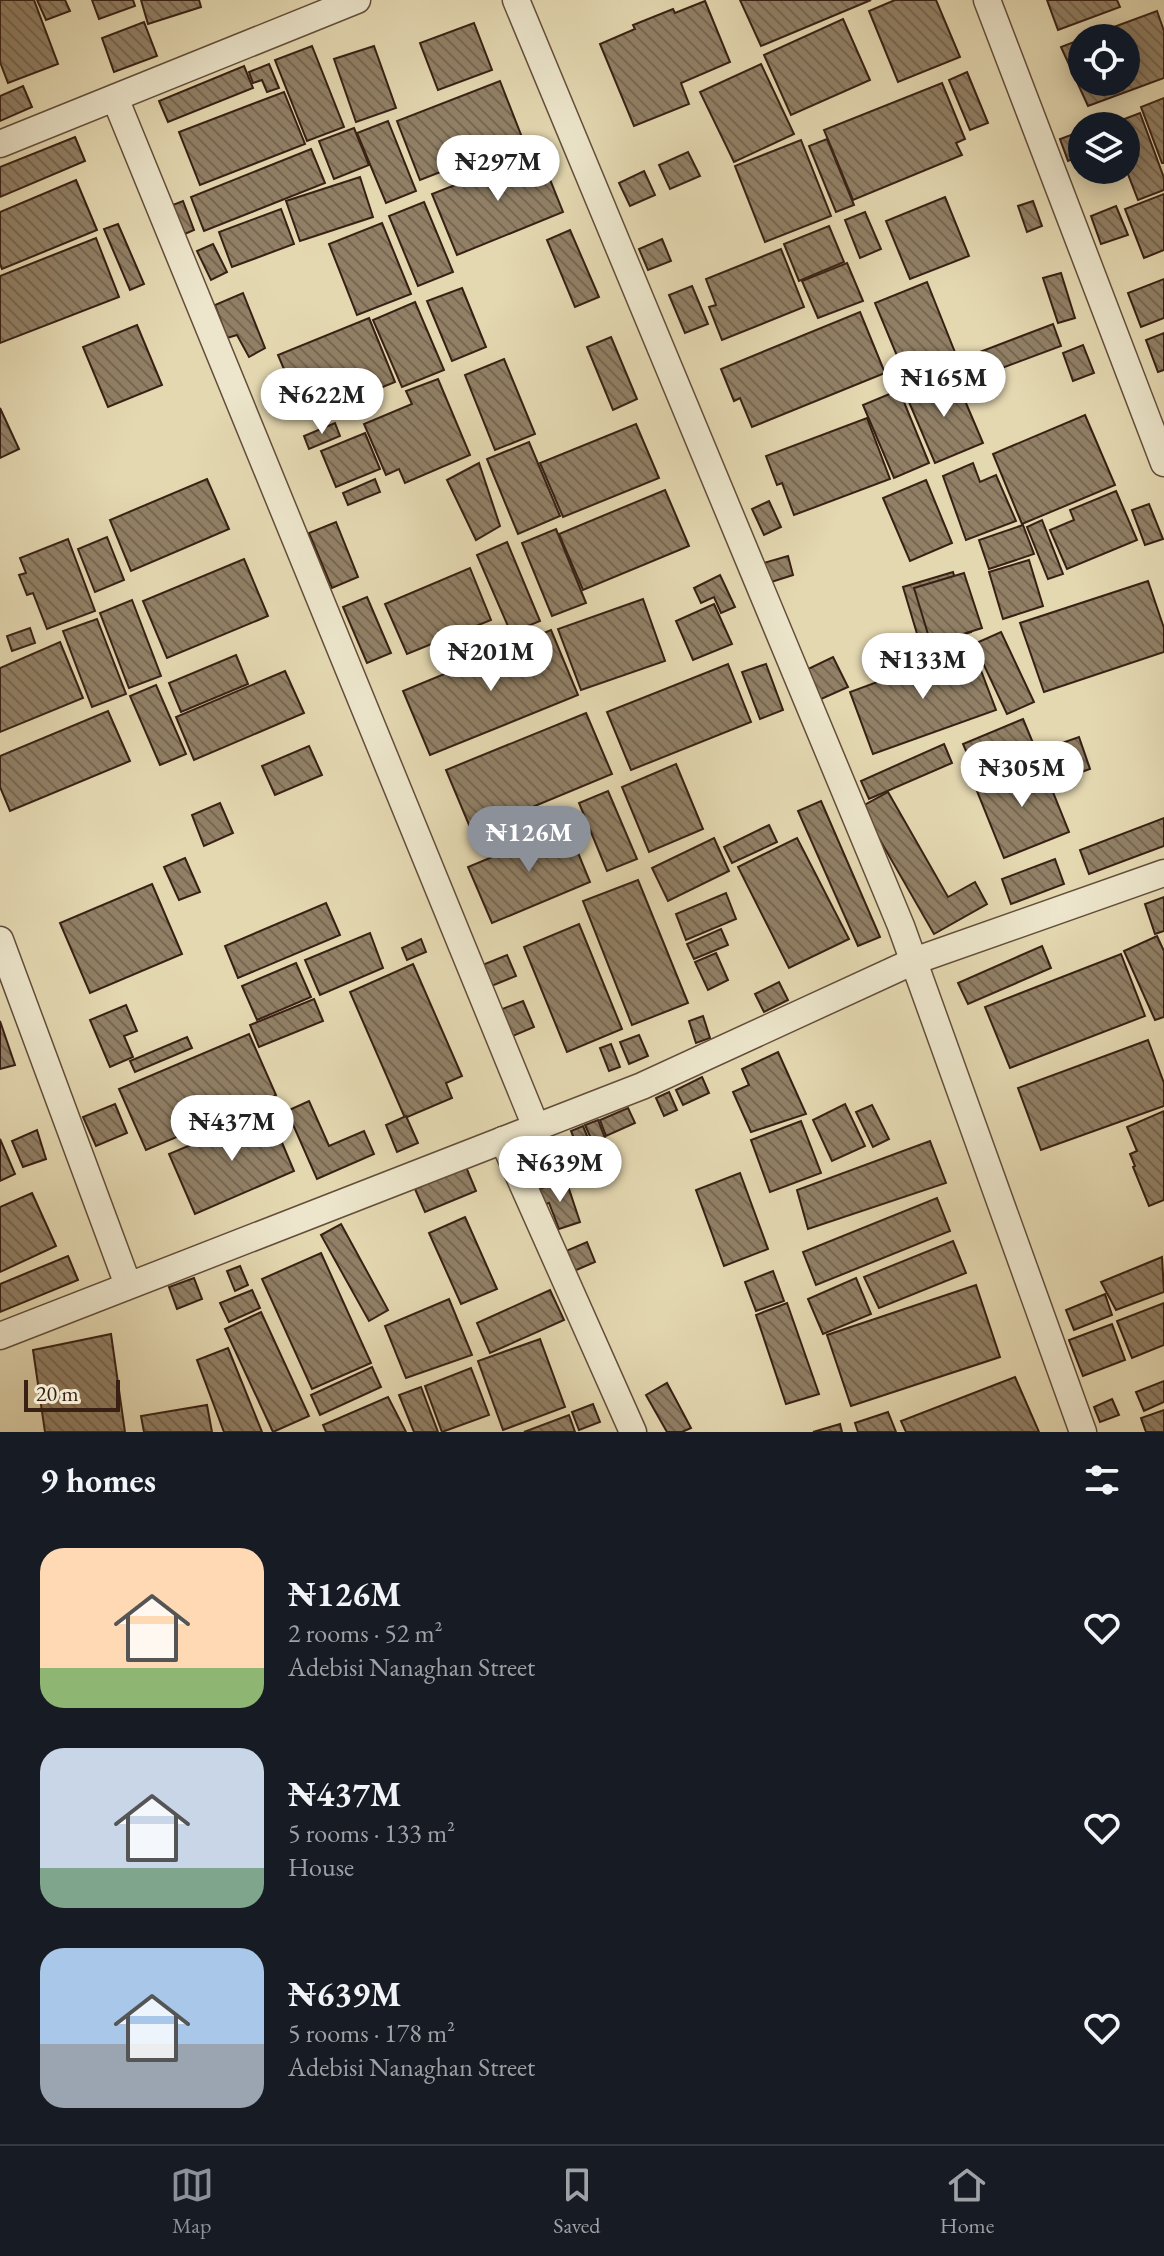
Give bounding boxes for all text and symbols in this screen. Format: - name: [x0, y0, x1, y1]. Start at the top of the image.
- map controls: [1068, 24, 1140, 184]
- button: locate: [1068, 24, 1140, 96]
- button: layers: [1068, 112, 1140, 184]
- pin: ₦297M: [442, 135, 554, 203]
- text: ₦297M: [455, 144, 541, 178]
- pin: ₦165M: [888, 351, 1000, 419]
- text: ₦165M: [901, 360, 987, 394]
- pin: ₦622M: [266, 368, 378, 436]
- text: ₦622M: [279, 377, 365, 411]
- pin: ₦201M: [435, 625, 547, 693]
- pin: ₦133M: [867, 633, 979, 701]
- text: ₦201M: [448, 634, 534, 668]
- text: ₦133M: [880, 642, 966, 676]
- pin: ₦305M: [966, 741, 1078, 809]
- text: ₦305M: [979, 750, 1065, 784]
- pin: ₦126M: [473, 806, 585, 874]
- text: ₦126M: [486, 815, 572, 849]
- pin: ₦437M: [176, 1095, 288, 1163]
- text: ₦437M: [189, 1104, 275, 1138]
- pin: ₦639M: [504, 1136, 616, 1204]
- text: ₦639M: [517, 1145, 603, 1179]
- scale bar: [24, 1376, 120, 1412]
- text: 20 m: [36, 1379, 79, 1408]
- text: 9 homes: [40, 1458, 156, 1502]
- icon: filters: [1080, 1458, 1124, 1502]
- text: ₦126M: [288, 1572, 401, 1616]
- icon: home: [104, 1580, 200, 1676]
- icon: heart: [1080, 1606, 1124, 1650]
- text: 2 rooms · 52 m²: [288, 1616, 443, 1650]
- text: Adebisi Nanaghan Street: [288, 1650, 535, 1684]
- text: ₦437M: [288, 1772, 401, 1816]
- icon: home: [104, 1780, 200, 1876]
- icon: heart: [1080, 1806, 1124, 1850]
- text: 5 rooms · 133 m²: [288, 1816, 455, 1850]
- text: House: [288, 1850, 354, 1884]
- text: ₦639M: [288, 1972, 401, 2016]
- icon: home: [104, 1980, 200, 2076]
- icon: heart: [1080, 2006, 1124, 2050]
- text: 5 rooms · 178 m²: [288, 2016, 455, 2050]
- text: Adebisi Nanaghan Street: [288, 2050, 535, 2084]
- tab: Map: [170, 2163, 214, 2240]
- tab: Saved: [553, 2163, 600, 2240]
- tab: Home: [940, 2163, 994, 2240]

